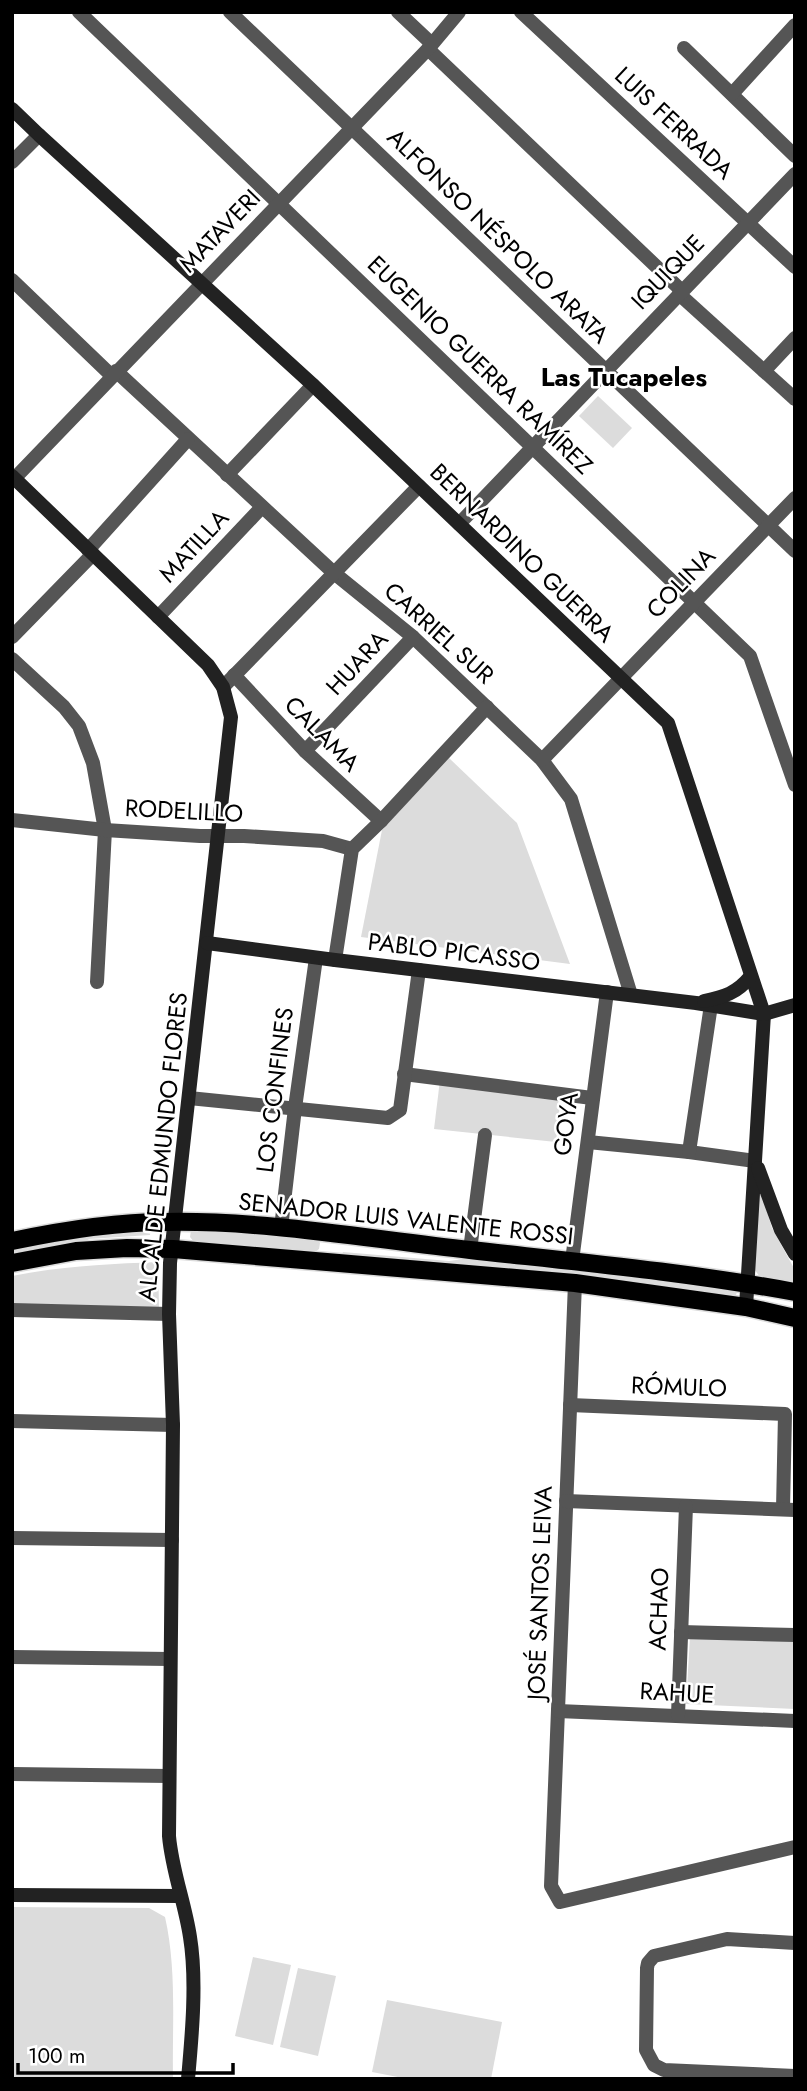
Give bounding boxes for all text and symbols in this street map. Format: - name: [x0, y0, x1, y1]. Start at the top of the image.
- street label: LUIS FERRADA: [607, 58, 742, 187]
- street label: ALFONSO NÉSPOLO ARATA: [379, 120, 617, 351]
- street label: MATAVERI: [171, 181, 268, 280]
- street label: IQUIQUE: [623, 226, 713, 317]
- street label: EUGENIO GUERRA RAMÍREZ: [360, 247, 601, 482]
- district label: Las Tucapeles: [541, 358, 707, 396]
- street label: BERNARDINO GUERRA: [422, 455, 623, 650]
- street label: MATILLA: [151, 501, 237, 590]
- street label: COLINA: [638, 539, 723, 626]
- street label: CARRIEL SUR: [377, 574, 503, 692]
- street label: HUARA: [317, 622, 396, 703]
- street label: CALAMA: [277, 688, 368, 780]
- street label: RODELILLO: [124, 790, 244, 831]
- street label: PABLO PICASSO: [366, 924, 542, 979]
- street label: ALCALDE EDMUNDO FLORES: [129, 990, 196, 1304]
- street label: LOS CONFINES: [247, 1005, 302, 1175]
- street label: GOYA: [544, 1090, 587, 1158]
- street label: SENADOR LUIS VALENTE ROSSI: [237, 1183, 575, 1254]
- street label: RÓMULO: [630, 1367, 728, 1406]
- street label: JOSÉ SANTOS LEIVA: [518, 1485, 561, 1704]
- street label: ACHAO: [640, 1567, 677, 1651]
- street label: RAHUE: [639, 1673, 715, 1712]
- scale bar: [18, 2032, 233, 2076]
- text: 100 m: [28, 2041, 85, 2071]

